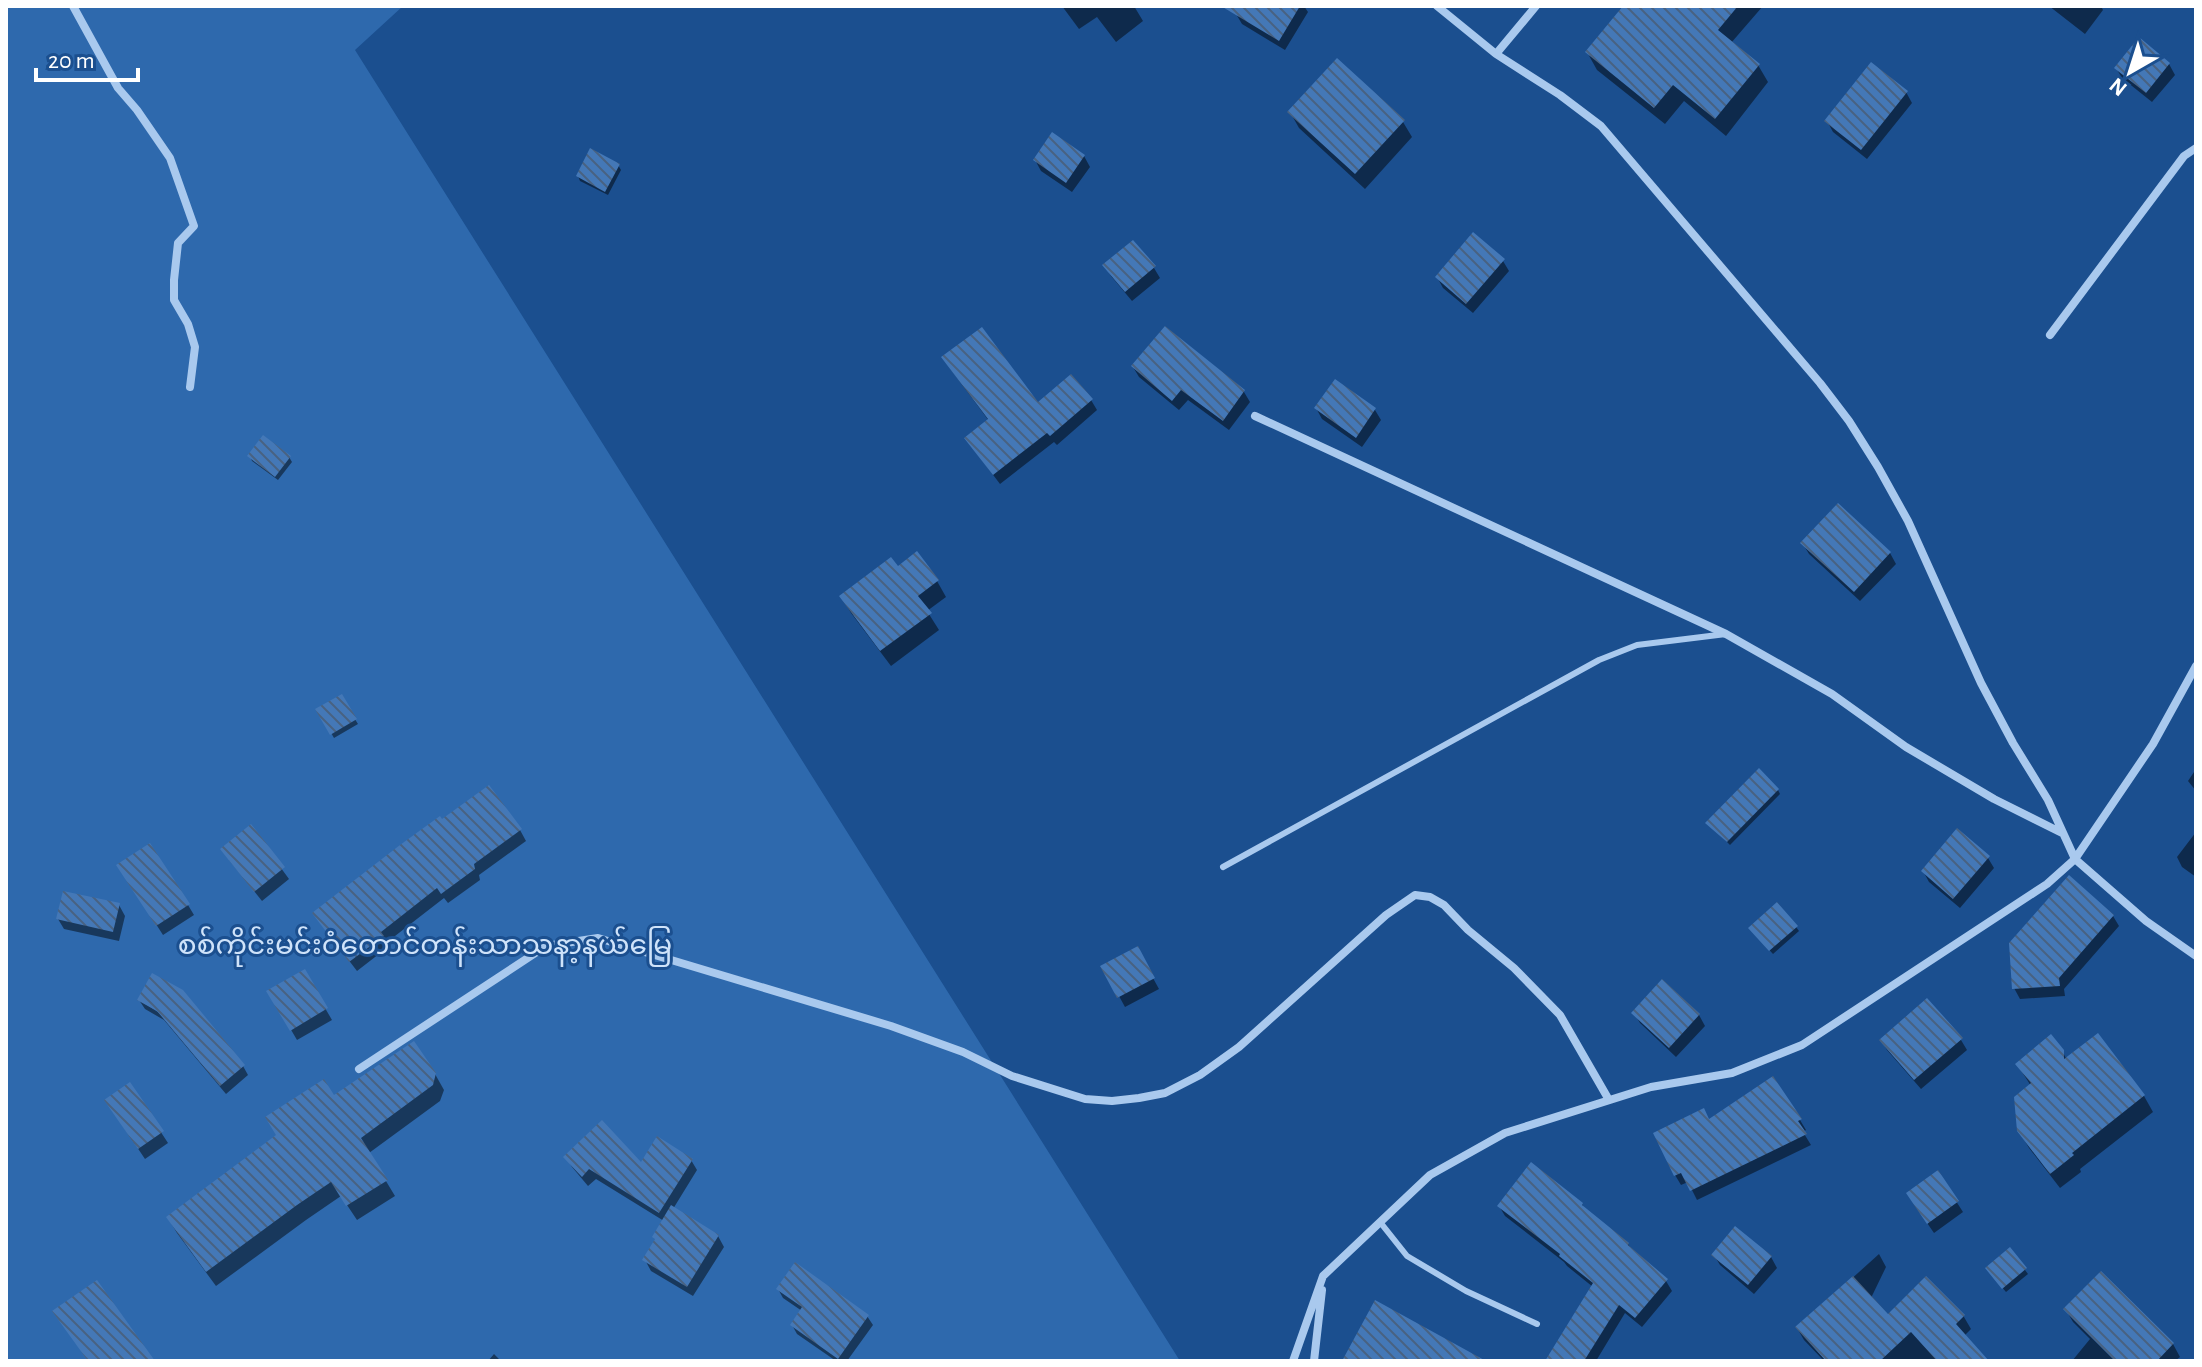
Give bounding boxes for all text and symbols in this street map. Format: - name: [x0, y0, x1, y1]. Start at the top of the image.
- scale bar: [36, 32, 138, 82]
- north arrow: [2090, 32, 2170, 112]
- text: 20 m: [48, 49, 95, 73]
- text: N: [2105, 73, 2131, 100]
- park label: စစ်ကိုင်းမင်းဝံတောင်တန်းသာသနာ့နယ်မြေ: [178, 926, 672, 967]

